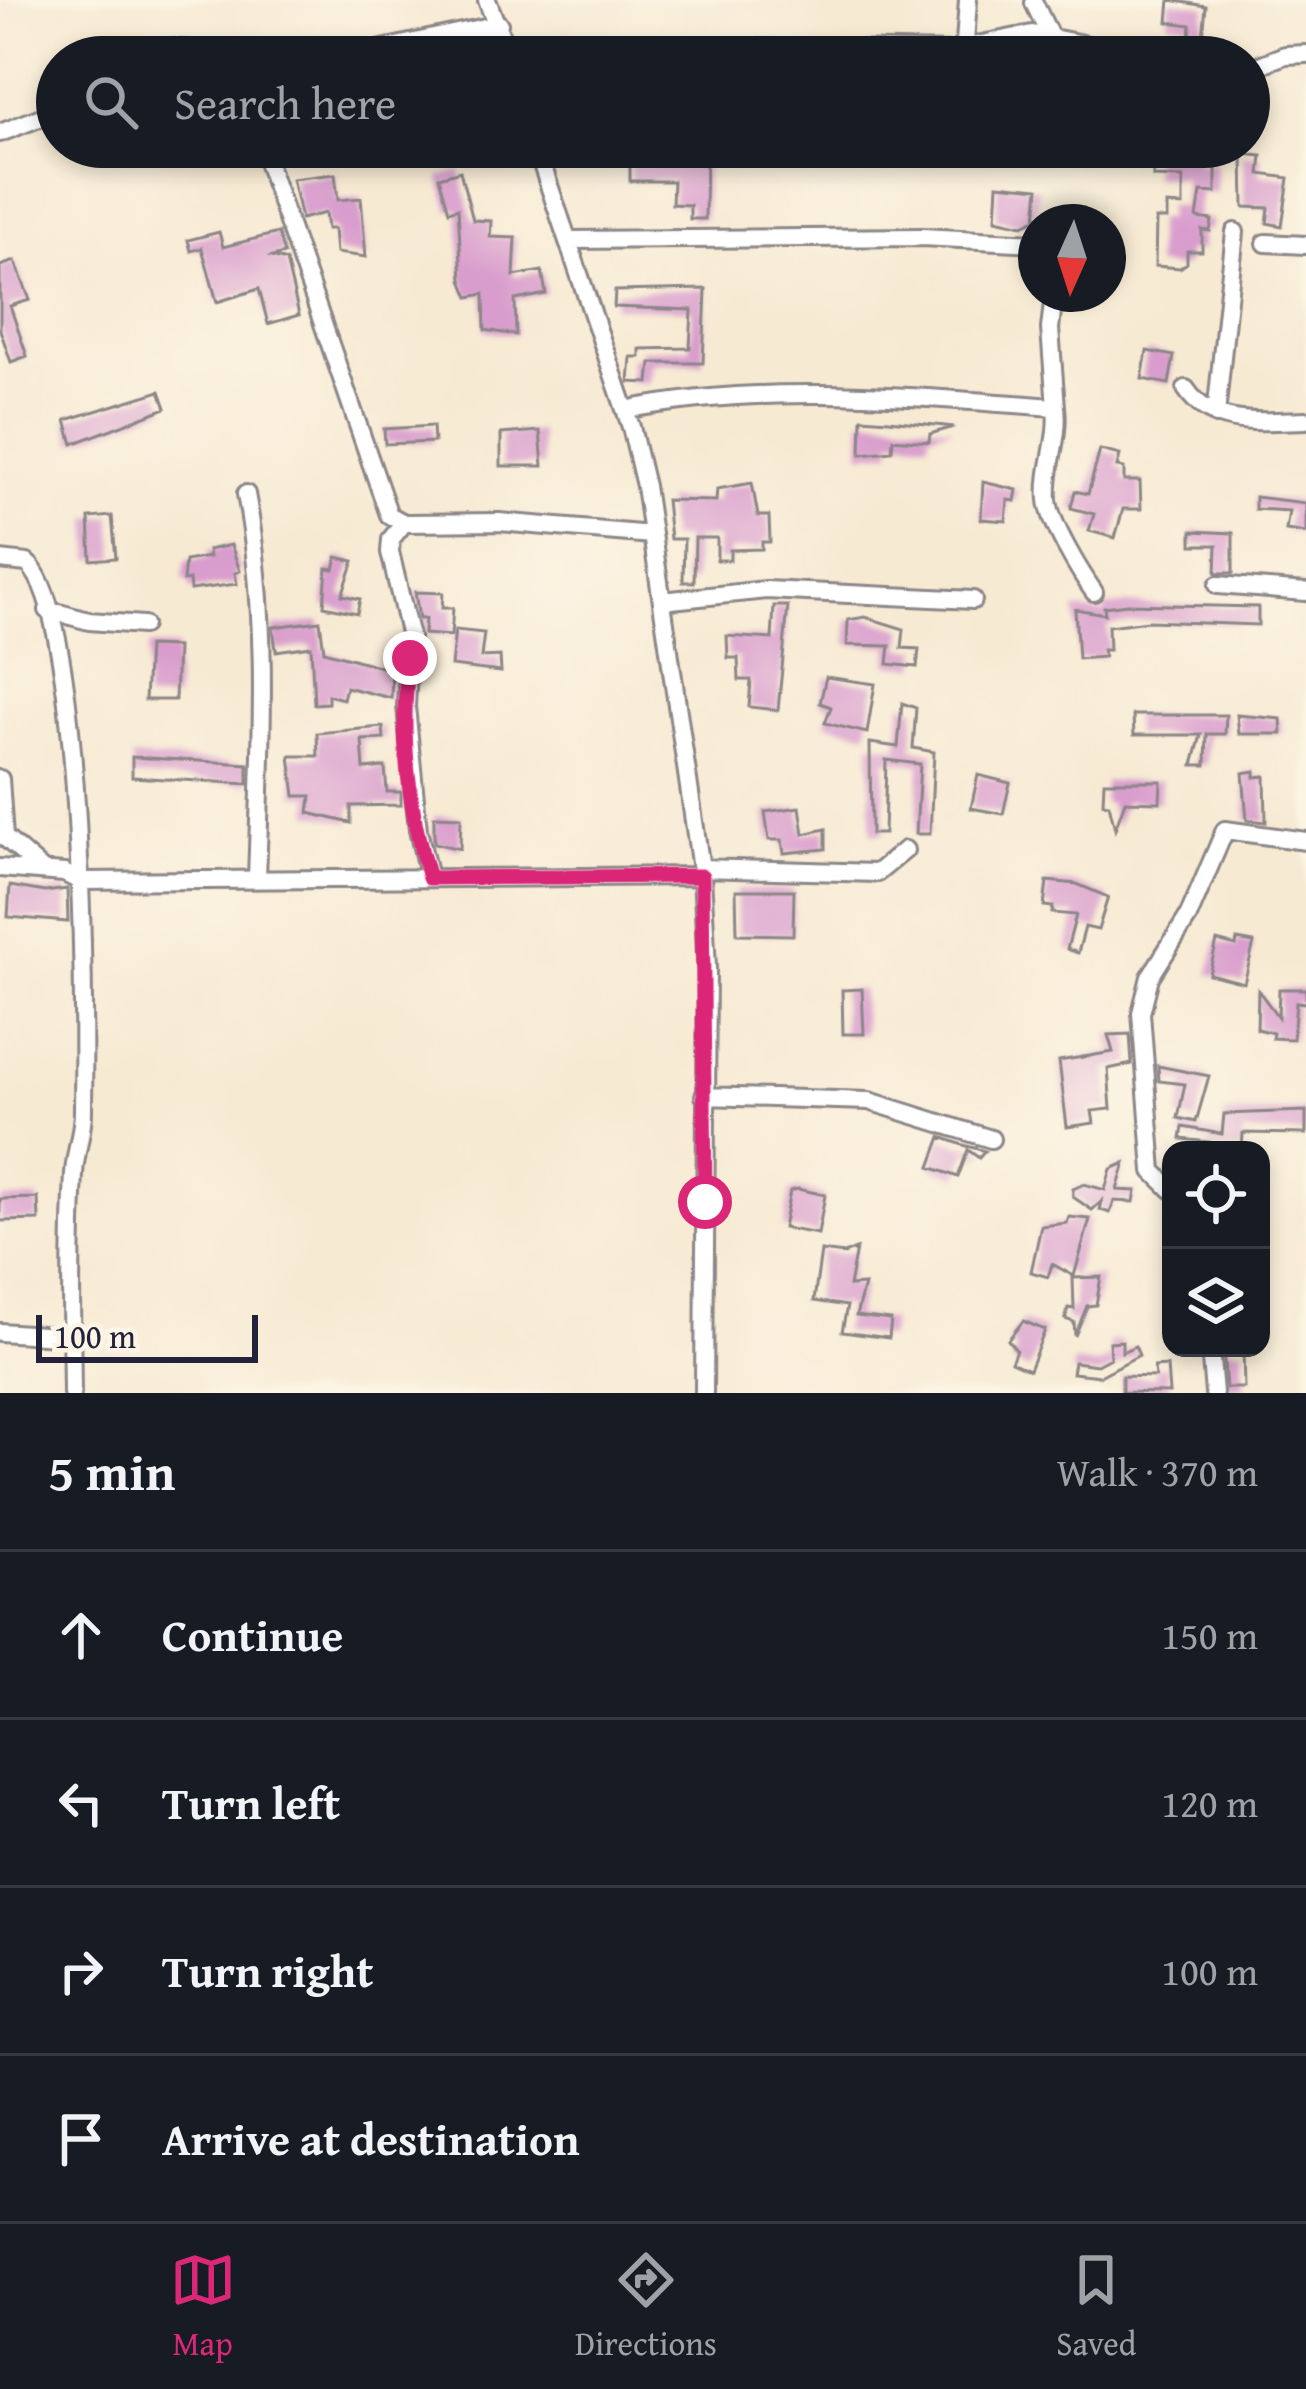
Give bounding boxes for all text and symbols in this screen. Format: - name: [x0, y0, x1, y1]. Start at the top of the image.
- search box: [36, 36, 1270, 168]
- icon: search: [78, 69, 144, 135]
- text: Search here: [174, 70, 396, 135]
- north arrow: [1018, 204, 1126, 312]
- route end: [383, 631, 437, 685]
- map controls: [1162, 1141, 1270, 1357]
- button: locate: [1162, 1141, 1270, 1249]
- route start: [678, 1175, 732, 1229]
- button: layers: [1162, 1249, 1270, 1357]
- scale bar: [36, 1309, 258, 1362]
- text: 100 m: [54, 1312, 136, 1360]
- text: 5 min: [48, 1434, 175, 1509]
- text: Walk · 370 m: [1057, 1443, 1258, 1500]
- icon: ahead: [48, 1602, 114, 1668]
- text: Continue: [162, 1602, 343, 1667]
- text: 150 m: [1161, 1606, 1258, 1663]
- icon: left: [48, 1770, 114, 1836]
- text: Turn left: [162, 1770, 340, 1835]
- text: 120 m: [1161, 1774, 1258, 1831]
- icon: right: [48, 1938, 114, 2004]
- text: Turn right: [162, 1938, 374, 2003]
- text: 100 m: [1161, 1942, 1258, 1999]
- icon: arrive: [48, 2106, 114, 2172]
- text: Arrive at destination: [162, 2106, 580, 2171]
- tab: Map: [170, 2247, 236, 2367]
- tab: Directions: [575, 2247, 717, 2367]
- tab: Saved: [1056, 2247, 1136, 2367]

